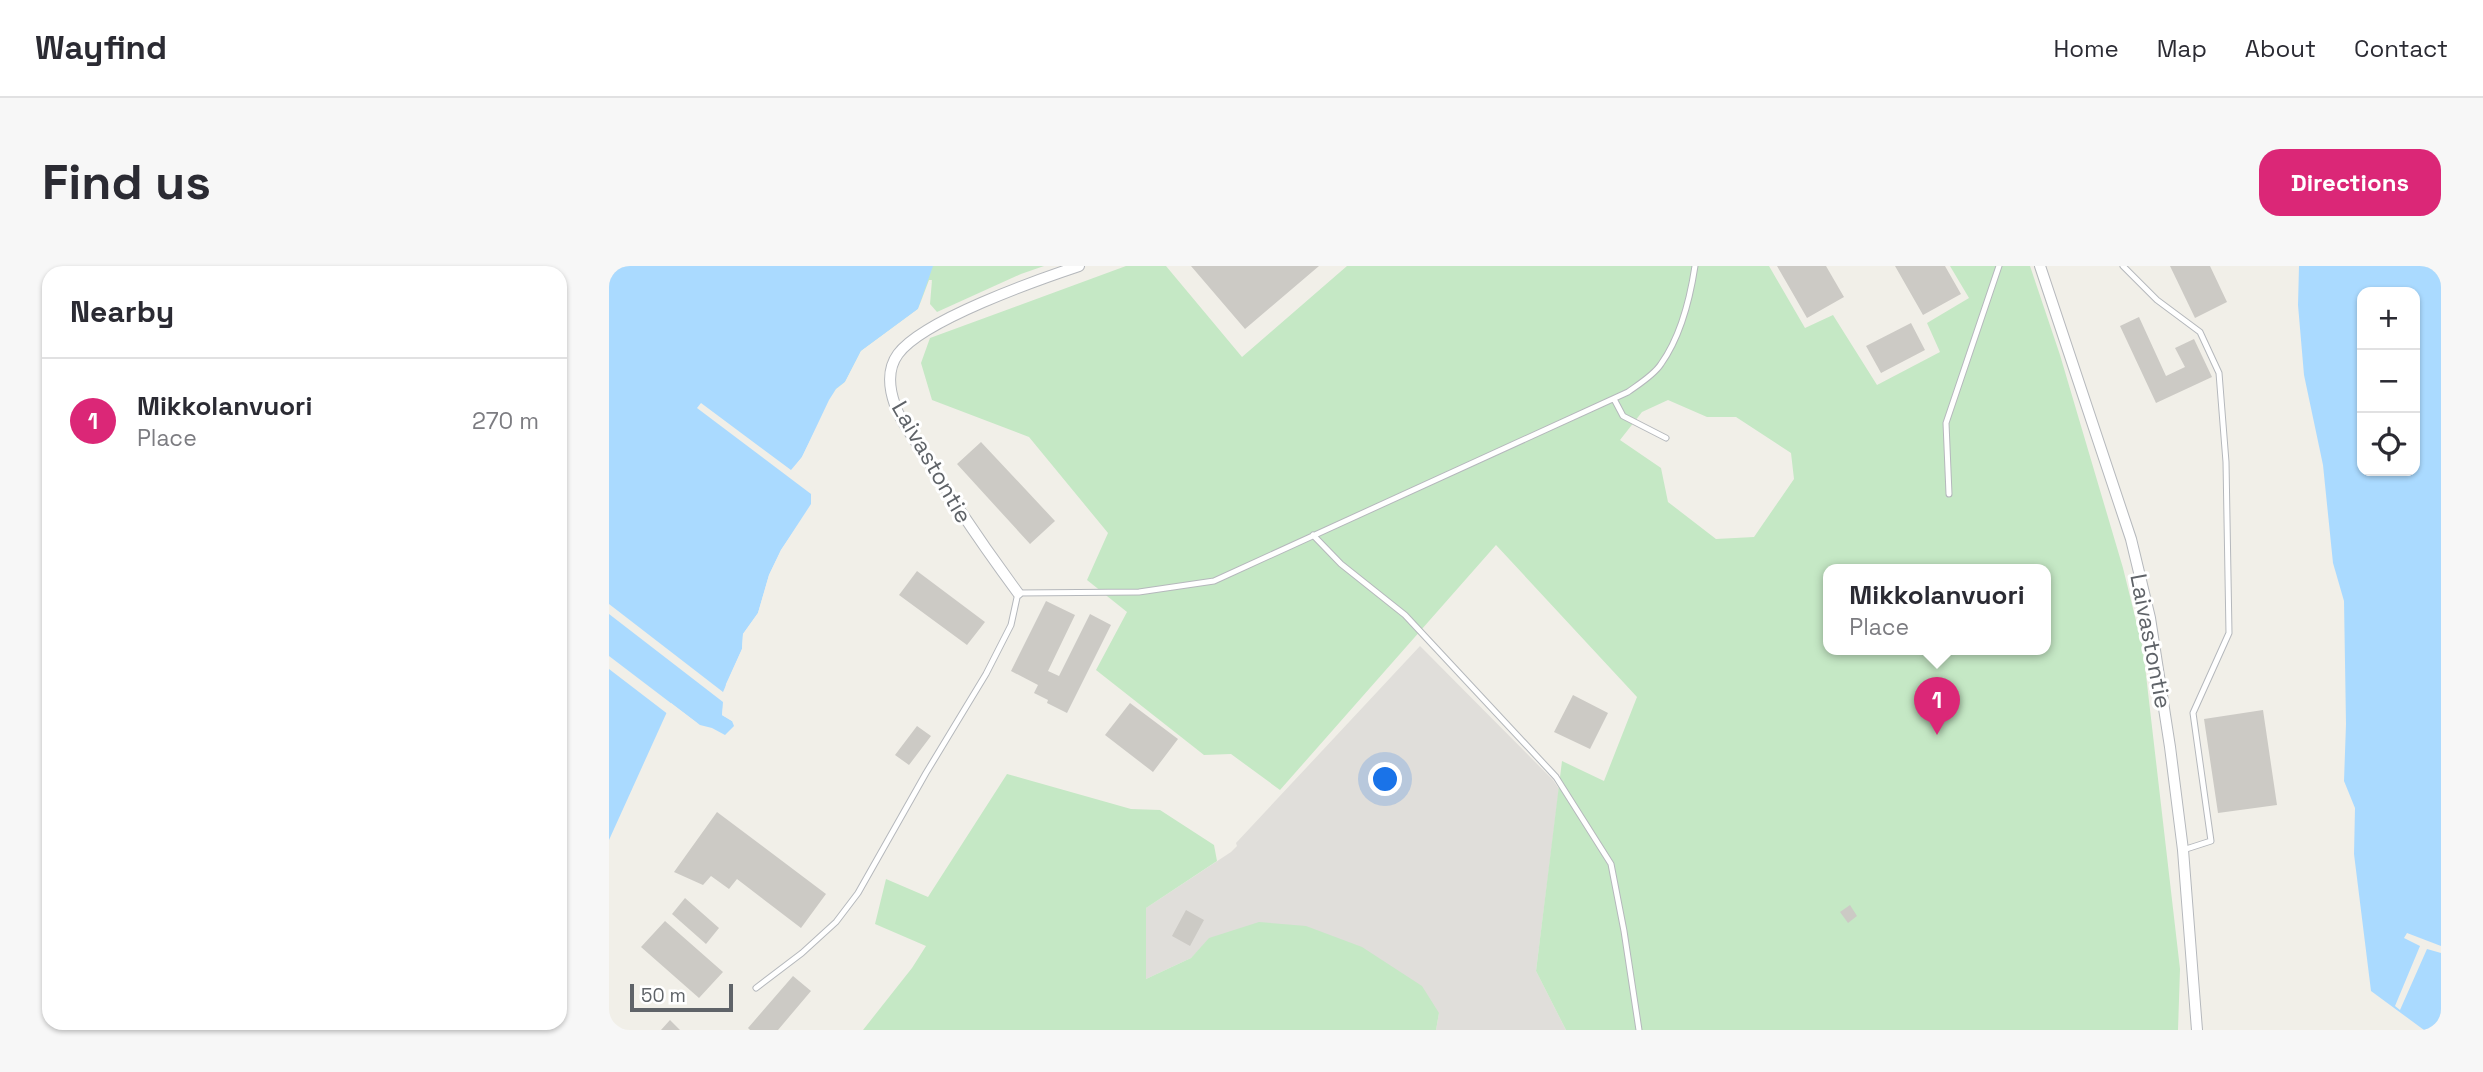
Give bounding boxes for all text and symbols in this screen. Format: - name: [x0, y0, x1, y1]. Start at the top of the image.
- text: Wayfind: [35, 27, 167, 69]
- text: Home: [2053, 33, 2119, 64]
- text: Map: [2157, 33, 2207, 64]
- text: About: [2245, 33, 2316, 64]
- text: Contact: [2354, 33, 2448, 64]
- button: Directions: [2259, 149, 2441, 216]
- text: Find us: [42, 151, 211, 213]
- map controls: [2357, 287, 2420, 476]
- button: +: [2357, 287, 2420, 350]
- text: Nearby: [70, 292, 174, 331]
- button: −: [2357, 350, 2420, 413]
- text: Mikkolanvuori: [137, 389, 312, 423]
- street label: Laivastontie: [885, 395, 979, 529]
- text: 1: [88, 406, 98, 436]
- text: 270 m: [472, 406, 539, 436]
- button: locate: [2357, 413, 2420, 476]
- text: Place: [137, 423, 197, 453]
- popup: [1823, 564, 2051, 655]
- street label: Laivastontie: [2123, 571, 2179, 711]
- text: Mikkolanvuori: [1849, 578, 2025, 612]
- text: Place: [1849, 612, 1909, 642]
- pin: 1: [1914, 677, 1960, 735]
- your location: [1368, 762, 1402, 796]
- scale bar: [630, 981, 733, 1013]
- text: 50 m: [641, 983, 686, 1008]

